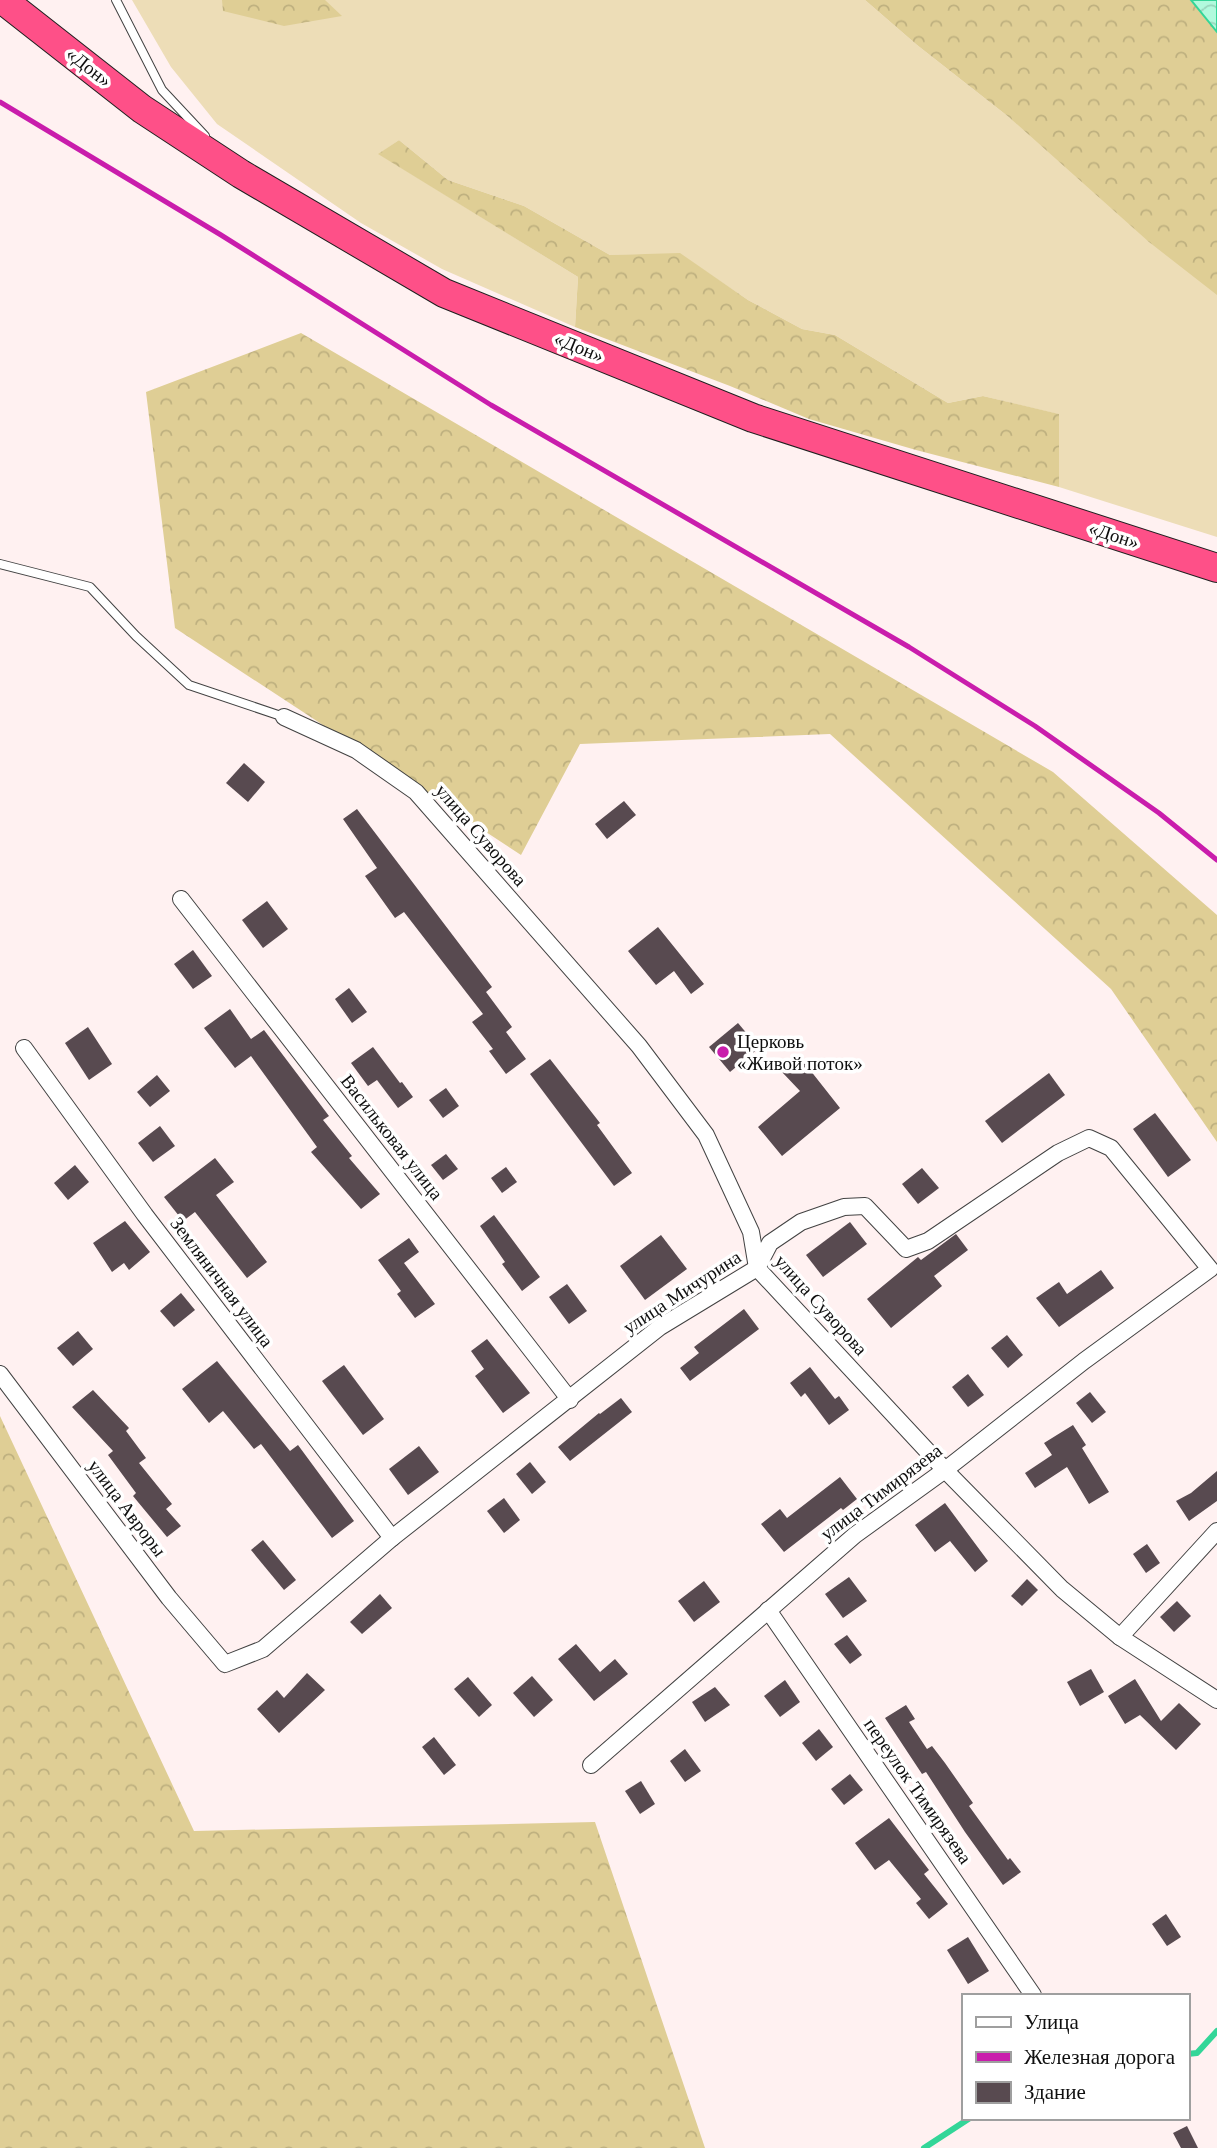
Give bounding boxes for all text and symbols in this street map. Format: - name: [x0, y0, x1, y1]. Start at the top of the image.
- street label: «Дон»: [62, 43, 116, 91]
- street label: «Дон»: [551, 328, 607, 366]
- street label: «Дон»: [1086, 517, 1142, 553]
- street label: улица Суворова: [431, 780, 531, 891]
- place label: Церковь «Живой поток»: [737, 1031, 863, 1074]
- marker: Церковь «Живой поток»: [715, 1044, 731, 1060]
- street label: Васильковая улица: [337, 1070, 448, 1204]
- street label: Земляничная улица: [166, 1213, 278, 1352]
- street label: улица Мичурина: [619, 1246, 745, 1338]
- street label: улица Суворова: [770, 1250, 872, 1360]
- street label: улица Тимирязева: [816, 1439, 946, 1544]
- street label: улица Авроры: [84, 1456, 170, 1561]
- street label: переулок Тимирязева: [860, 1714, 976, 1868]
- legend: [962, 1994, 1189, 2120]
- text: Улица: [1024, 2010, 1079, 2034]
- text: Железная дорога: [1024, 2045, 1176, 2069]
- text: Здание: [1024, 2080, 1086, 2104]

